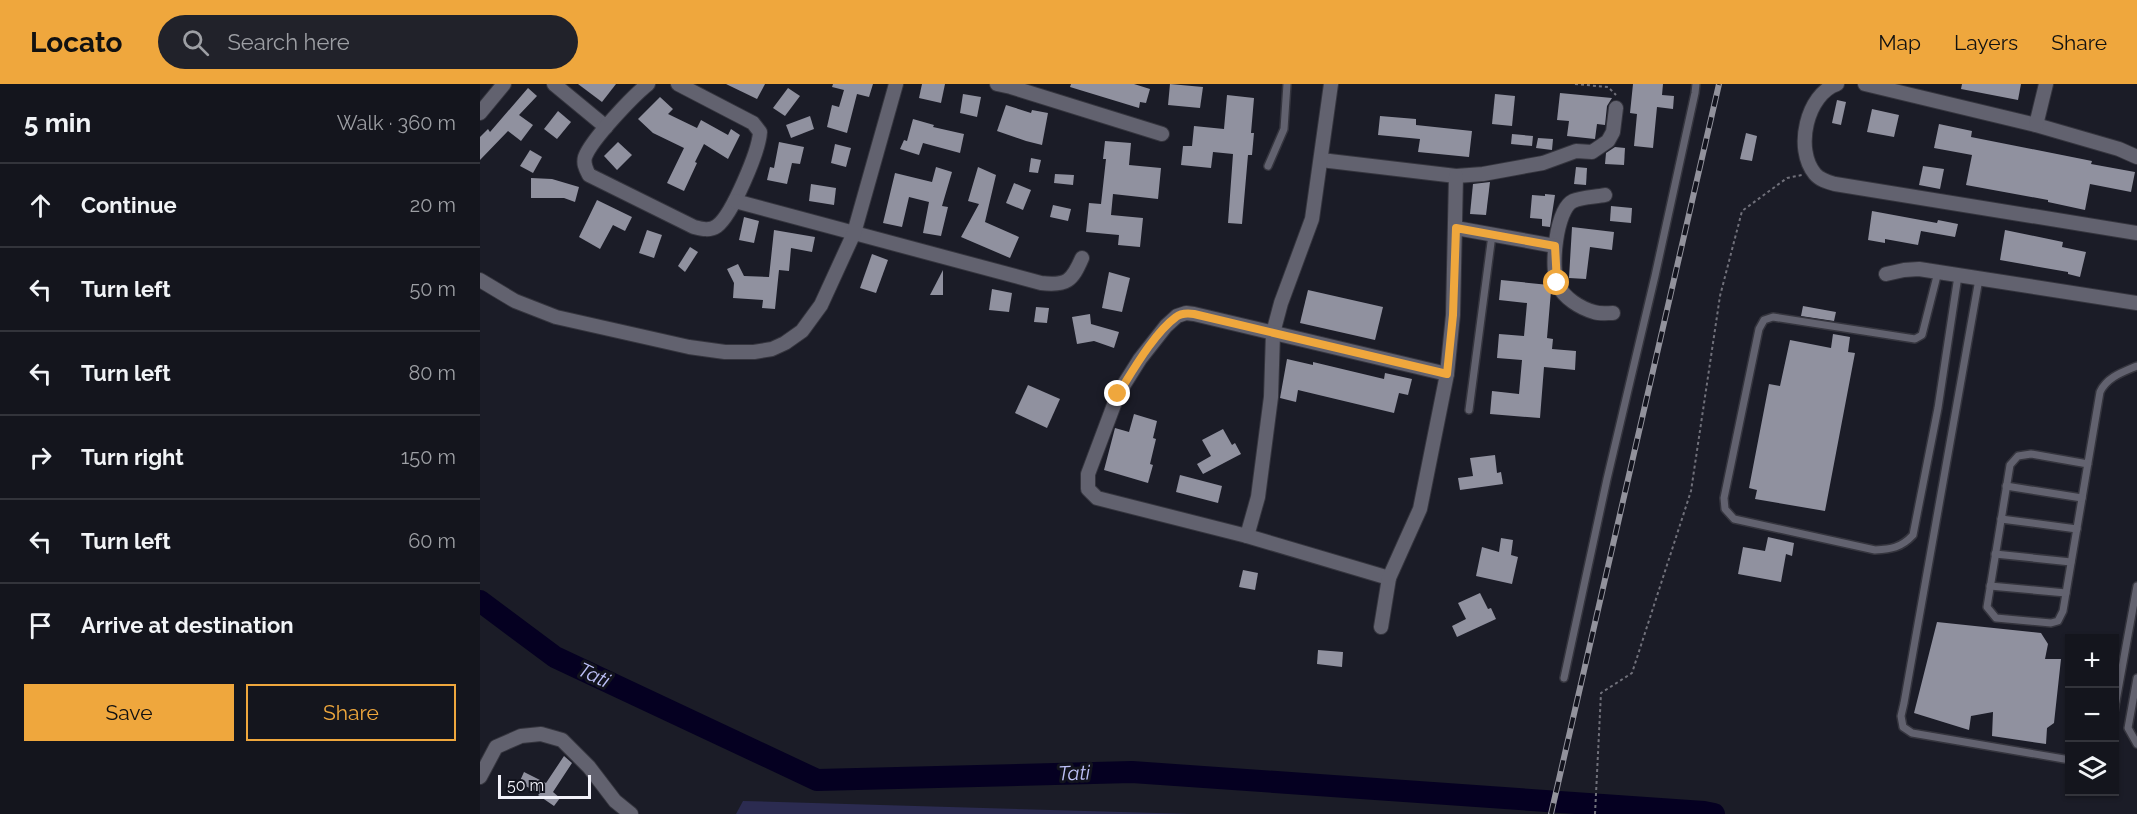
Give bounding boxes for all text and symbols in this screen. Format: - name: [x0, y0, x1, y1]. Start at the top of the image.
- search box: [158, 15, 578, 69]
- text: Locato: [30, 26, 122, 59]
- icon: search: [179, 26, 212, 59]
- text: Search here: [227, 29, 350, 55]
- text: Map: [1878, 30, 1921, 55]
- text: Layers: [1954, 30, 2018, 55]
- text: Share: [2051, 30, 2107, 55]
- text: 5 min: [24, 108, 91, 138]
- text: Walk · 360 m: [337, 111, 456, 135]
- icon: ahead: [24, 189, 57, 222]
- text: Continue: [81, 192, 177, 218]
- text: 20 m: [410, 193, 456, 217]
- route start: [1543, 269, 1569, 295]
- icon: left: [24, 273, 57, 306]
- text: Turn left: [81, 276, 171, 302]
- text: 50 m: [409, 277, 456, 301]
- icon: left: [24, 357, 57, 390]
- text: Turn left: [81, 360, 171, 386]
- text: 80 m: [408, 361, 456, 385]
- route end: [1104, 380, 1130, 406]
- icon: right: [24, 441, 57, 474]
- text: Turn right: [81, 444, 184, 470]
- text: 150 m: [401, 445, 456, 469]
- icon: left: [24, 525, 57, 558]
- text: Turn left: [81, 528, 171, 554]
- text: 60 m: [408, 529, 456, 553]
- icon: arrive: [24, 609, 57, 642]
- text: Arrive at destination: [81, 612, 294, 638]
- map controls: [2065, 634, 2119, 796]
- button: +: [2065, 634, 2119, 688]
- water label: Tati: [574, 657, 614, 693]
- button: Save: [24, 684, 234, 741]
- button: Share: [246, 684, 456, 741]
- button: −: [2065, 688, 2119, 742]
- button: layers: [2065, 742, 2119, 796]
- water label: Tati: [1057, 760, 1091, 786]
- scale bar: [498, 772, 591, 800]
- text: 50 m: [507, 776, 544, 795]

